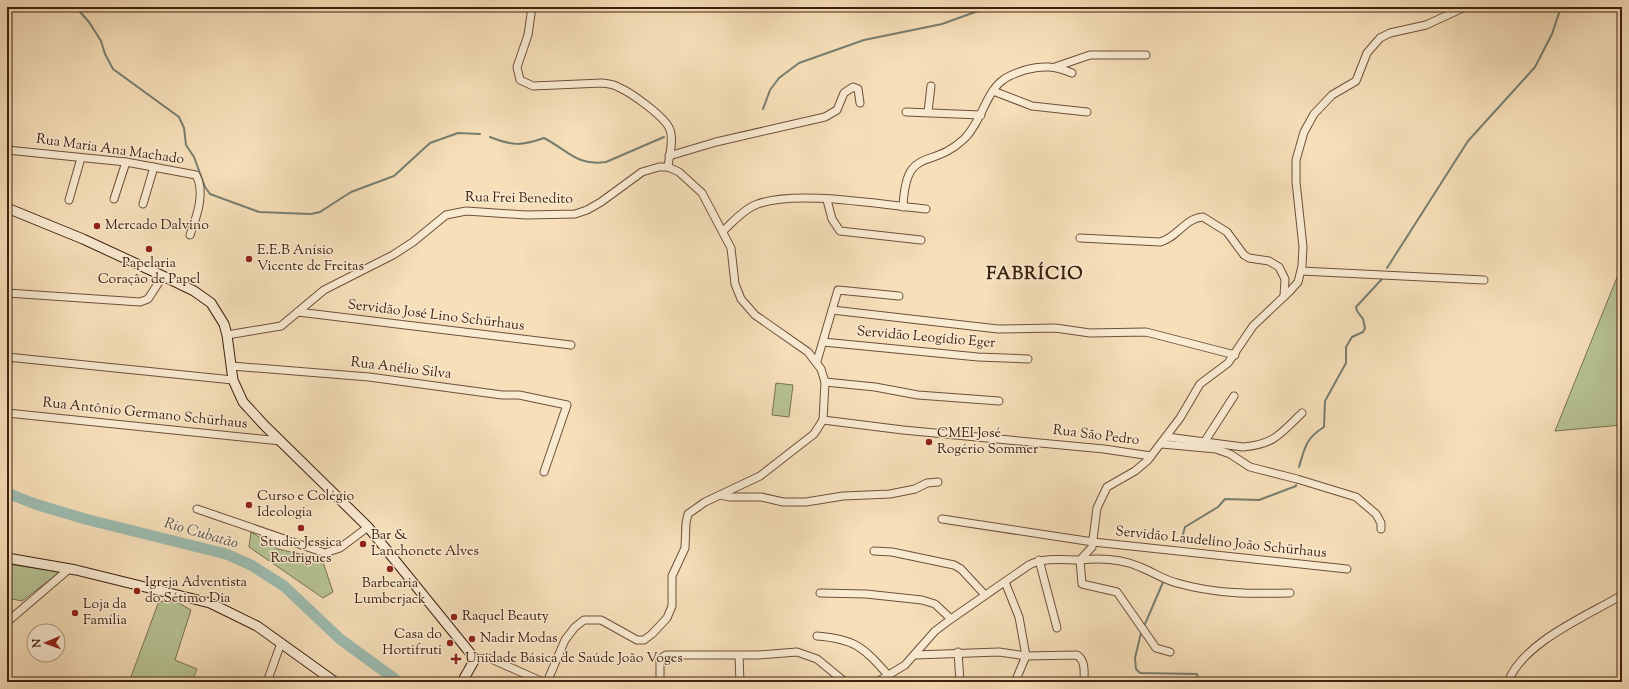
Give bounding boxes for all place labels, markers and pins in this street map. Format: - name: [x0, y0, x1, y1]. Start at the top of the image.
- place label: Mercado Dalvino: [105, 216, 209, 236]
- marker: Mercado Dalvino: [92, 221, 102, 231]
- place label: E.E.B Anísio Vicente de Freitas: [257, 241, 364, 277]
- marker: Papelaria Coração de Papel: [144, 244, 154, 254]
- place label: Papelaria Coração de Papel: [98, 254, 200, 290]
- marker: E.E.B Anísio Vicente de Freitas: [244, 254, 254, 264]
- place label: CMEI José Rogério Sommer: [937, 424, 1039, 460]
- marker: CMEI José Rogério Sommer: [924, 437, 934, 447]
- place label: Curso e Colégio Ideologia: [257, 487, 355, 523]
- marker: Curso e Colégio Ideologia: [244, 500, 254, 510]
- marker: Studio Jessica Rodrigues: [296, 523, 306, 533]
- place label: Bar & Lanchonete Alves: [371, 526, 479, 562]
- place label: Studio Jessica Rodrigues: [260, 533, 343, 569]
- marker: Bar & Lanchonete Alves: [358, 539, 368, 549]
- marker: Barbearia Lumberjack: [385, 564, 395, 574]
- place label: Igreja Adventista do Sétimo Dia: [145, 573, 248, 609]
- place label: Barbearia Lumberjack: [354, 574, 426, 610]
- marker: Igreja Adventista do Sétimo Dia: [132, 586, 142, 596]
- place label: Loja da Família: [83, 595, 127, 631]
- place label: Raquel Beauty: [462, 607, 549, 627]
- marker: Loja da Família: [70, 608, 80, 618]
- marker: Raquel Beauty: [449, 612, 459, 622]
- place label: Casa do Hortifruti: [382, 625, 442, 661]
- place label: Nadir Modas: [480, 629, 558, 649]
- marker: Nadir Modas: [467, 634, 477, 644]
- marker: Casa do Hortifruti: [445, 638, 455, 648]
- place label: Unidade Básica de Saúde João Voges: [465, 649, 683, 669]
- marker: Unidade Básica de Saúde João Voges: [450, 653, 462, 665]

